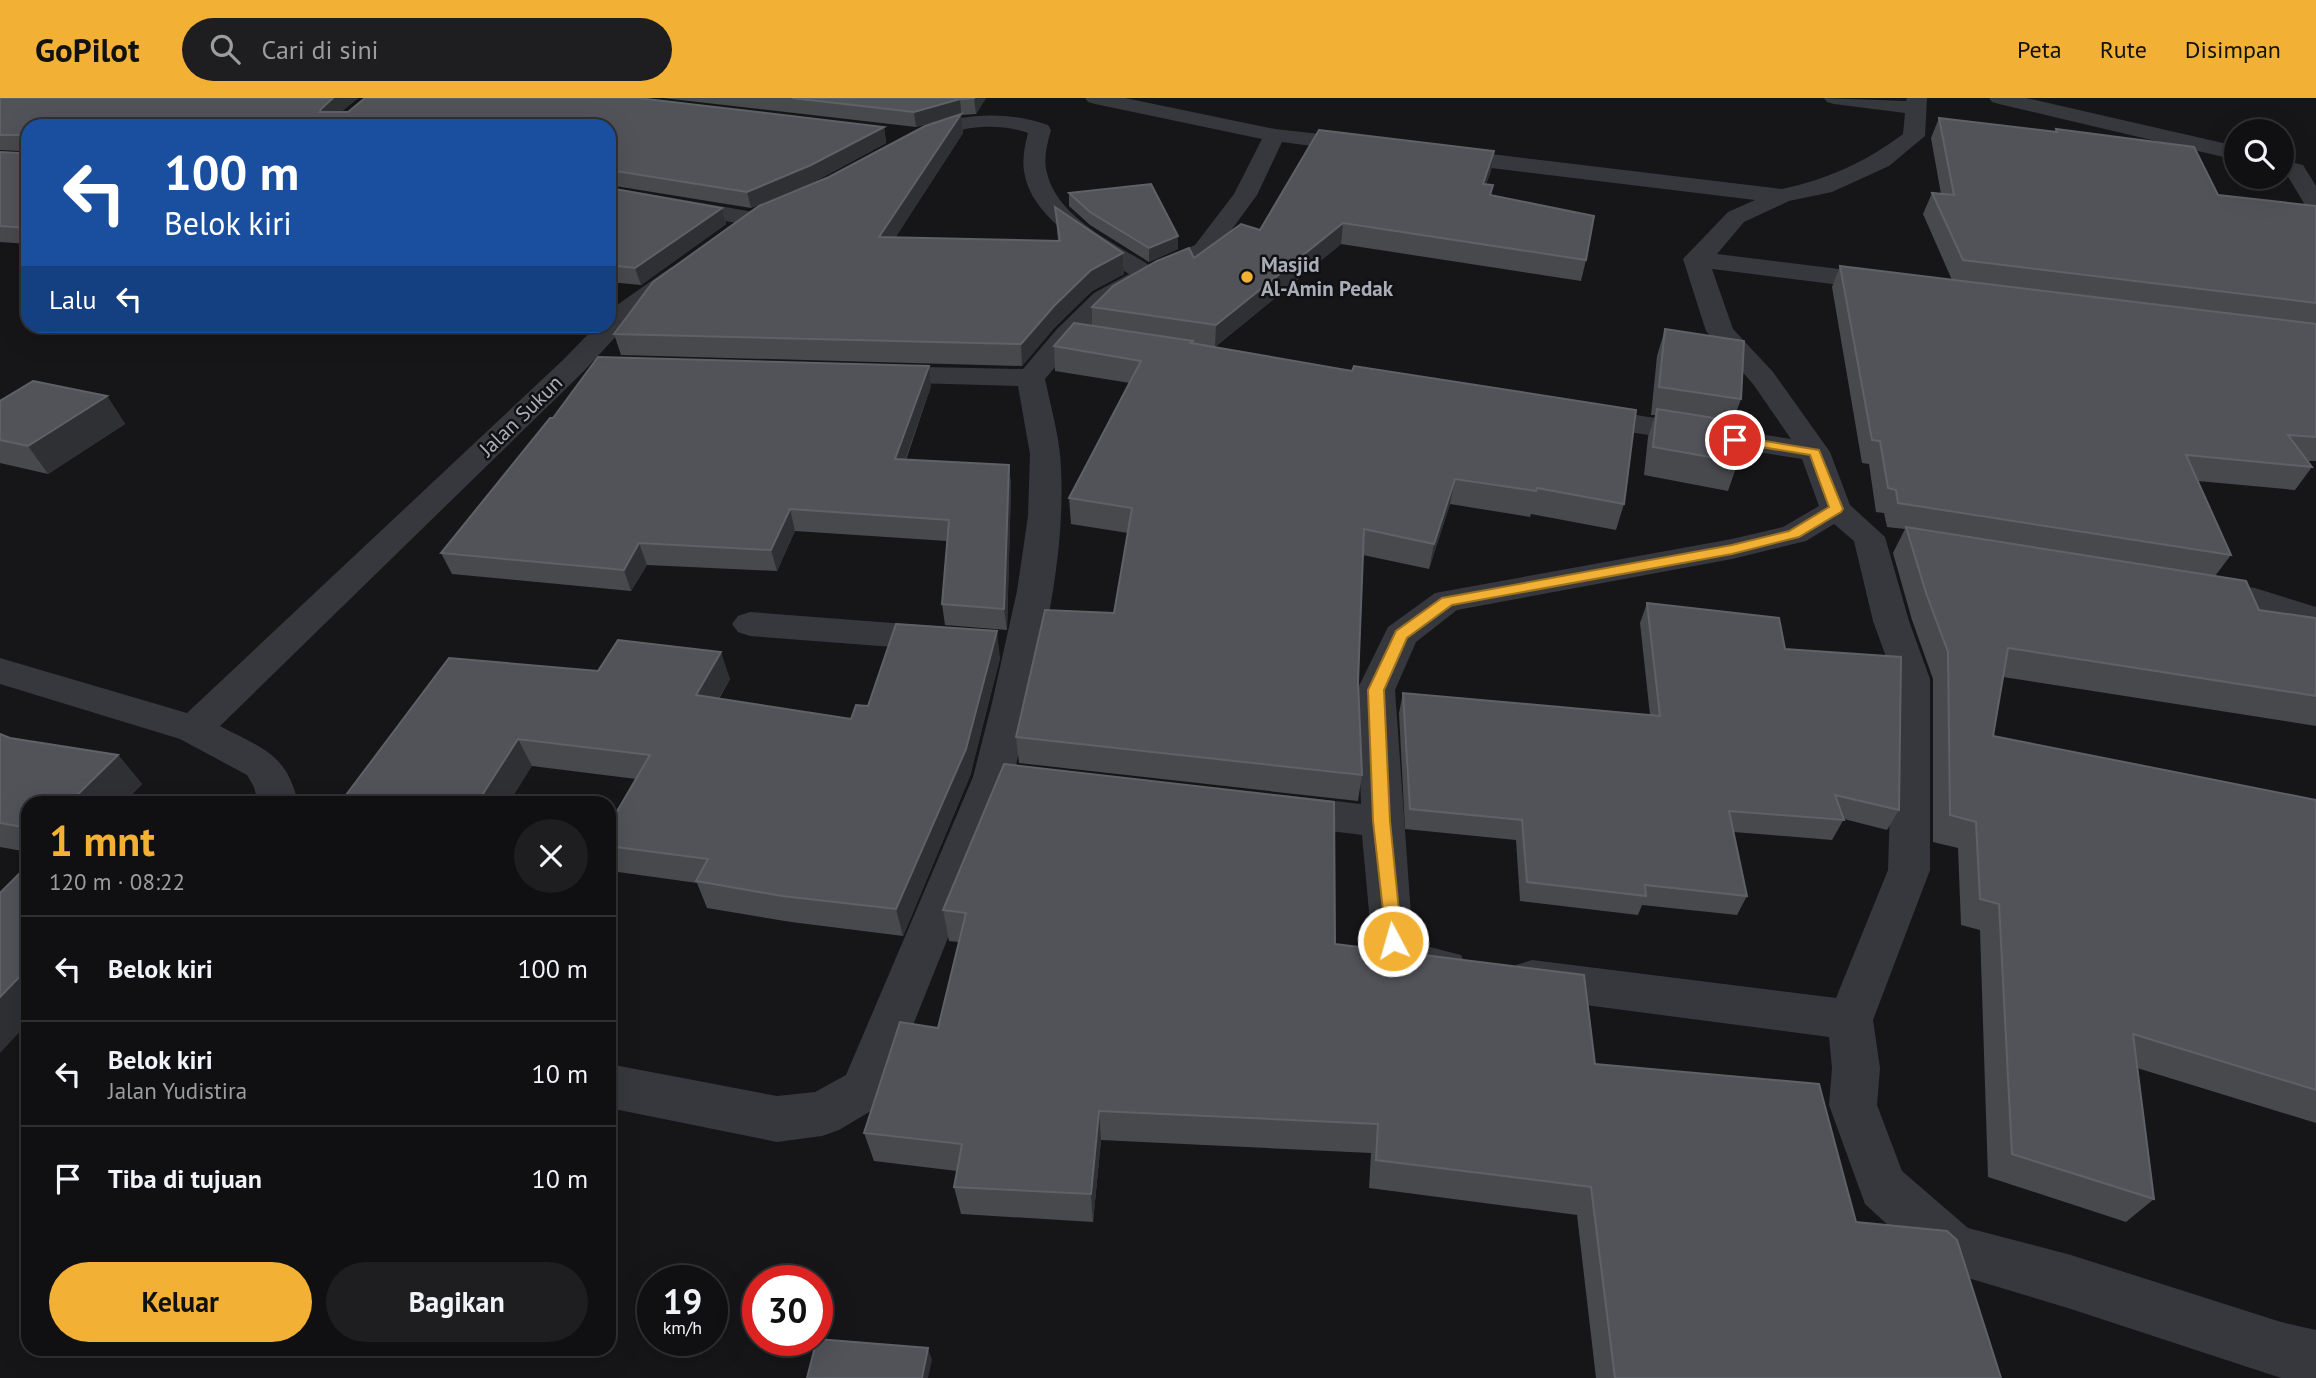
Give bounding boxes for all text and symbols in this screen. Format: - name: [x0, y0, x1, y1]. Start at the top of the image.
- search box: [182, 18, 672, 81]
- text: GoPilot: [35, 28, 140, 71]
- icon: search: [206, 30, 244, 68]
- text: Cari di sini: [262, 33, 379, 66]
- text: Peta: [2017, 34, 2062, 65]
- text: Rute: [2100, 34, 2147, 65]
- text: Disimpan: [2185, 34, 2281, 65]
- map controls: [2224, 119, 2294, 189]
- button: search: [2224, 119, 2294, 189]
- text: 100 m: [164, 140, 299, 204]
- icon: left: [49, 147, 140, 238]
- text: Belok kiri: [164, 202, 292, 244]
- place label: Masjid Al-Amin Pedak: [1261, 251, 1394, 302]
- marker: Masjid Al-Amin Pedak: [1239, 269, 1255, 285]
- icon: left: [110, 280, 148, 318]
- text: Lalu: [49, 283, 96, 316]
- street label: Jalan Sukun: [473, 369, 568, 463]
- pin: [1705, 410, 1765, 470]
- icon: arrive: [1716, 421, 1754, 459]
- text: 1 mnt: [49, 813, 155, 868]
- button: close: [514, 819, 588, 893]
- text: 120 m · 08:22: [49, 867, 185, 896]
- position arrow: [1356, 904, 1430, 978]
- icon: left: [49, 950, 87, 988]
- text: Belok kiri: [108, 952, 213, 985]
- text: 100 m: [517, 952, 588, 985]
- text: Belok kiri: [108, 1043, 213, 1076]
- icon: left: [49, 1055, 87, 1093]
- text: 10 m: [532, 1057, 588, 1090]
- text: Jalan Yudistira: [108, 1076, 247, 1105]
- icon: arrive: [49, 1160, 87, 1198]
- text: Tiba di tujuan: [108, 1162, 262, 1195]
- text: 10 m: [532, 1162, 588, 1195]
- button: Keluar: [49, 1262, 312, 1342]
- button: Bagikan: [326, 1262, 588, 1342]
- speed limit sign: 30: [742, 1265, 833, 1356]
- text: 19: [663, 1278, 702, 1324]
- text: km/h: [663, 1316, 702, 1339]

